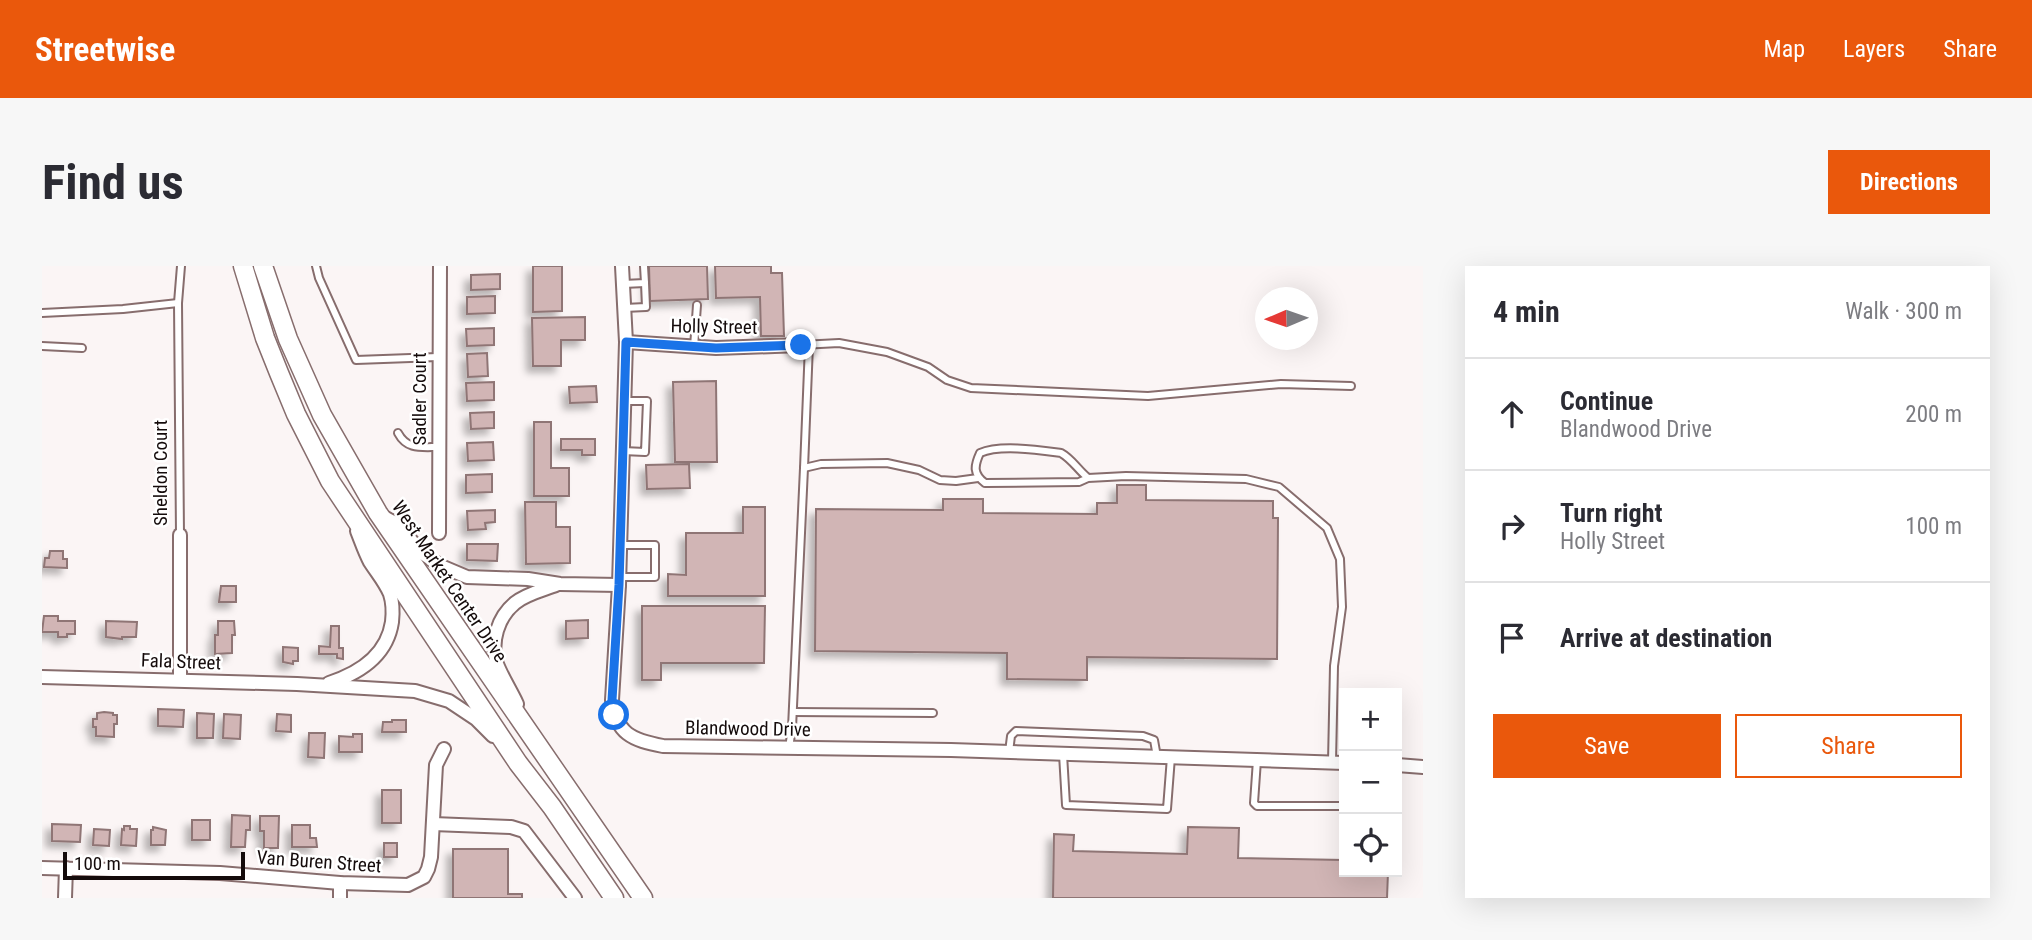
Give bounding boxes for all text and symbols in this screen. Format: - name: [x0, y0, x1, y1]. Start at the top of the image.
- text: Streetwise: [35, 30, 175, 69]
- text: Map: [1764, 35, 1805, 63]
- text: Layers: [1843, 35, 1905, 63]
- text: Share: [1943, 35, 1997, 63]
- button: Directions: [1828, 150, 1990, 214]
- text: Find us: [42, 154, 184, 211]
- north arrow: [1255, 287, 1318, 350]
- text: 4 min: [1493, 294, 1560, 329]
- text: Walk · 300 m: [1845, 298, 1962, 325]
- street label: Holly Street: [670, 314, 758, 339]
- route end: [785, 329, 816, 360]
- street label: Sadler Court: [408, 352, 431, 446]
- text: Continue: [1560, 386, 1653, 416]
- icon: ahead: [1493, 395, 1531, 433]
- text: 200 m: [1905, 401, 1962, 428]
- text: Blandwood Drive: [1560, 416, 1712, 443]
- street label: Sheldon Court: [149, 420, 172, 526]
- street label: West Market Center Drive: [387, 496, 512, 666]
- text: Turn right: [1560, 498, 1662, 528]
- icon: right: [1493, 507, 1531, 545]
- text: 100 m: [1905, 513, 1962, 540]
- text: Holly Street: [1560, 528, 1665, 555]
- icon: arrive: [1493, 619, 1531, 657]
- text: Arrive at destination: [1560, 623, 1772, 653]
- street label: Fala Street: [140, 649, 222, 674]
- map controls: [1339, 688, 1402, 877]
- button: +: [1339, 688, 1402, 751]
- route start: [598, 699, 629, 730]
- button: Save: [1493, 714, 1721, 778]
- button: Share: [1735, 714, 1962, 778]
- street label: Blandwood Drive: [685, 716, 811, 741]
- button: −: [1339, 751, 1402, 814]
- button: locate: [1339, 814, 1402, 877]
- street label: Van Buren Street: [256, 846, 382, 877]
- scale bar: [63, 849, 245, 881]
- text: 100 m: [74, 852, 121, 875]

